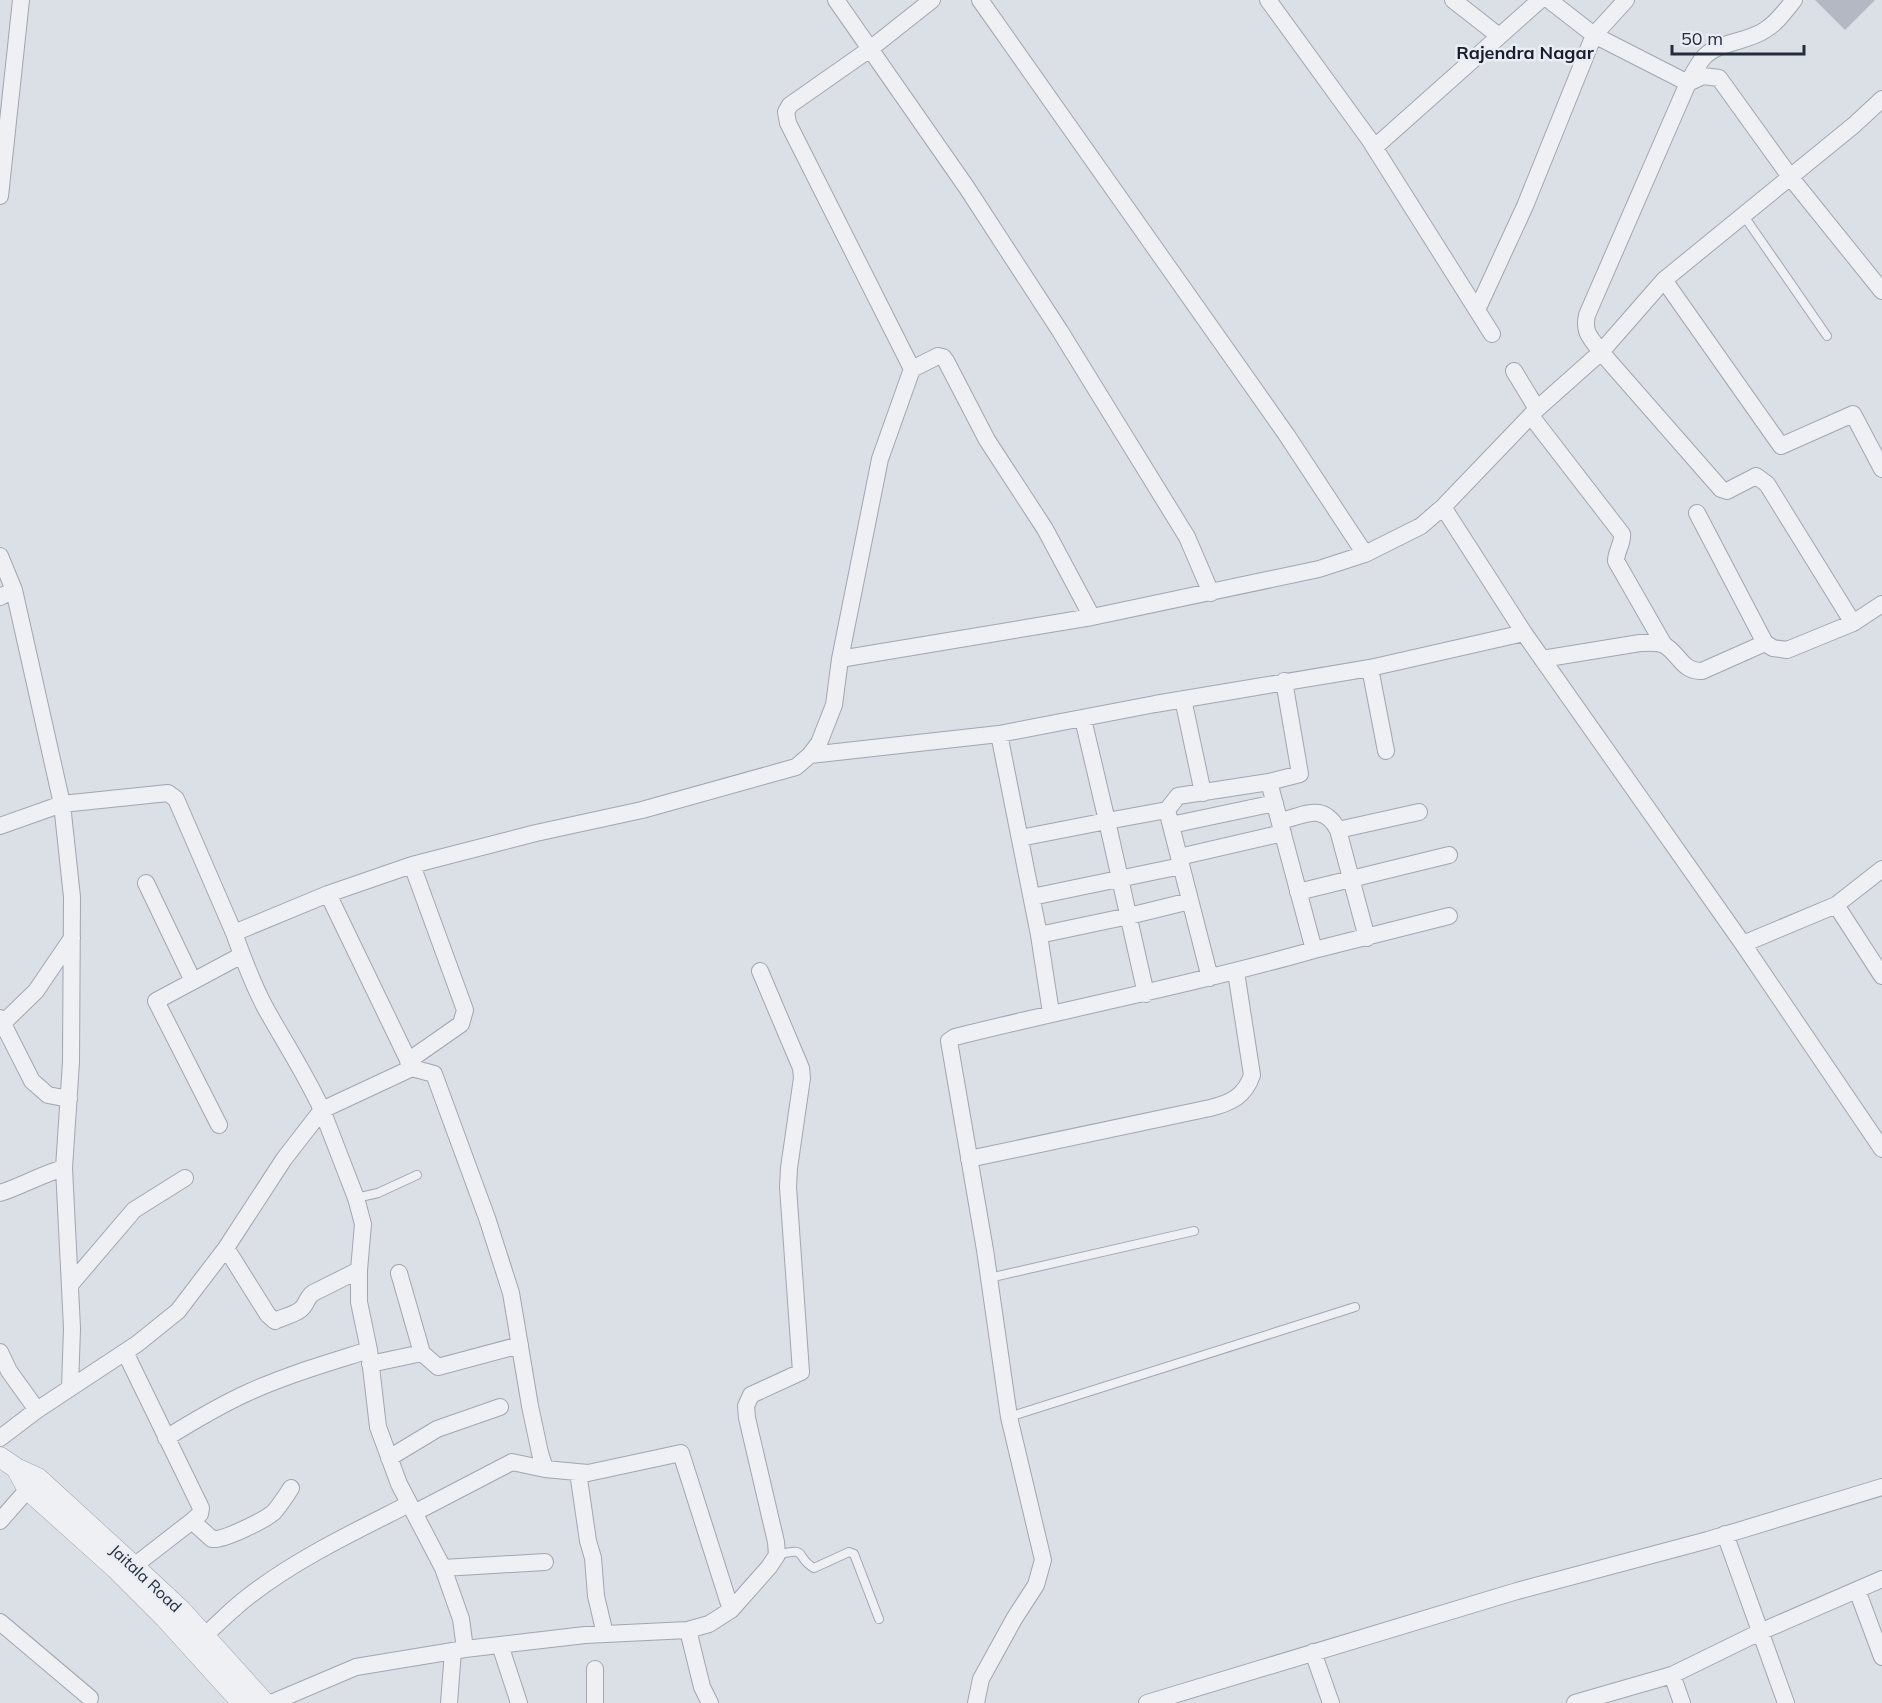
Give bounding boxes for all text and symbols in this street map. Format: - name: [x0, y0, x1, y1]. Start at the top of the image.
- scale bar: [1672, 18, 1804, 56]
- text: 50 m: [1681, 27, 1723, 50]
- district label: Rajendra Nagar: [1456, 41, 1595, 64]
- street label: Jaitala Road: [106, 1540, 186, 1616]

